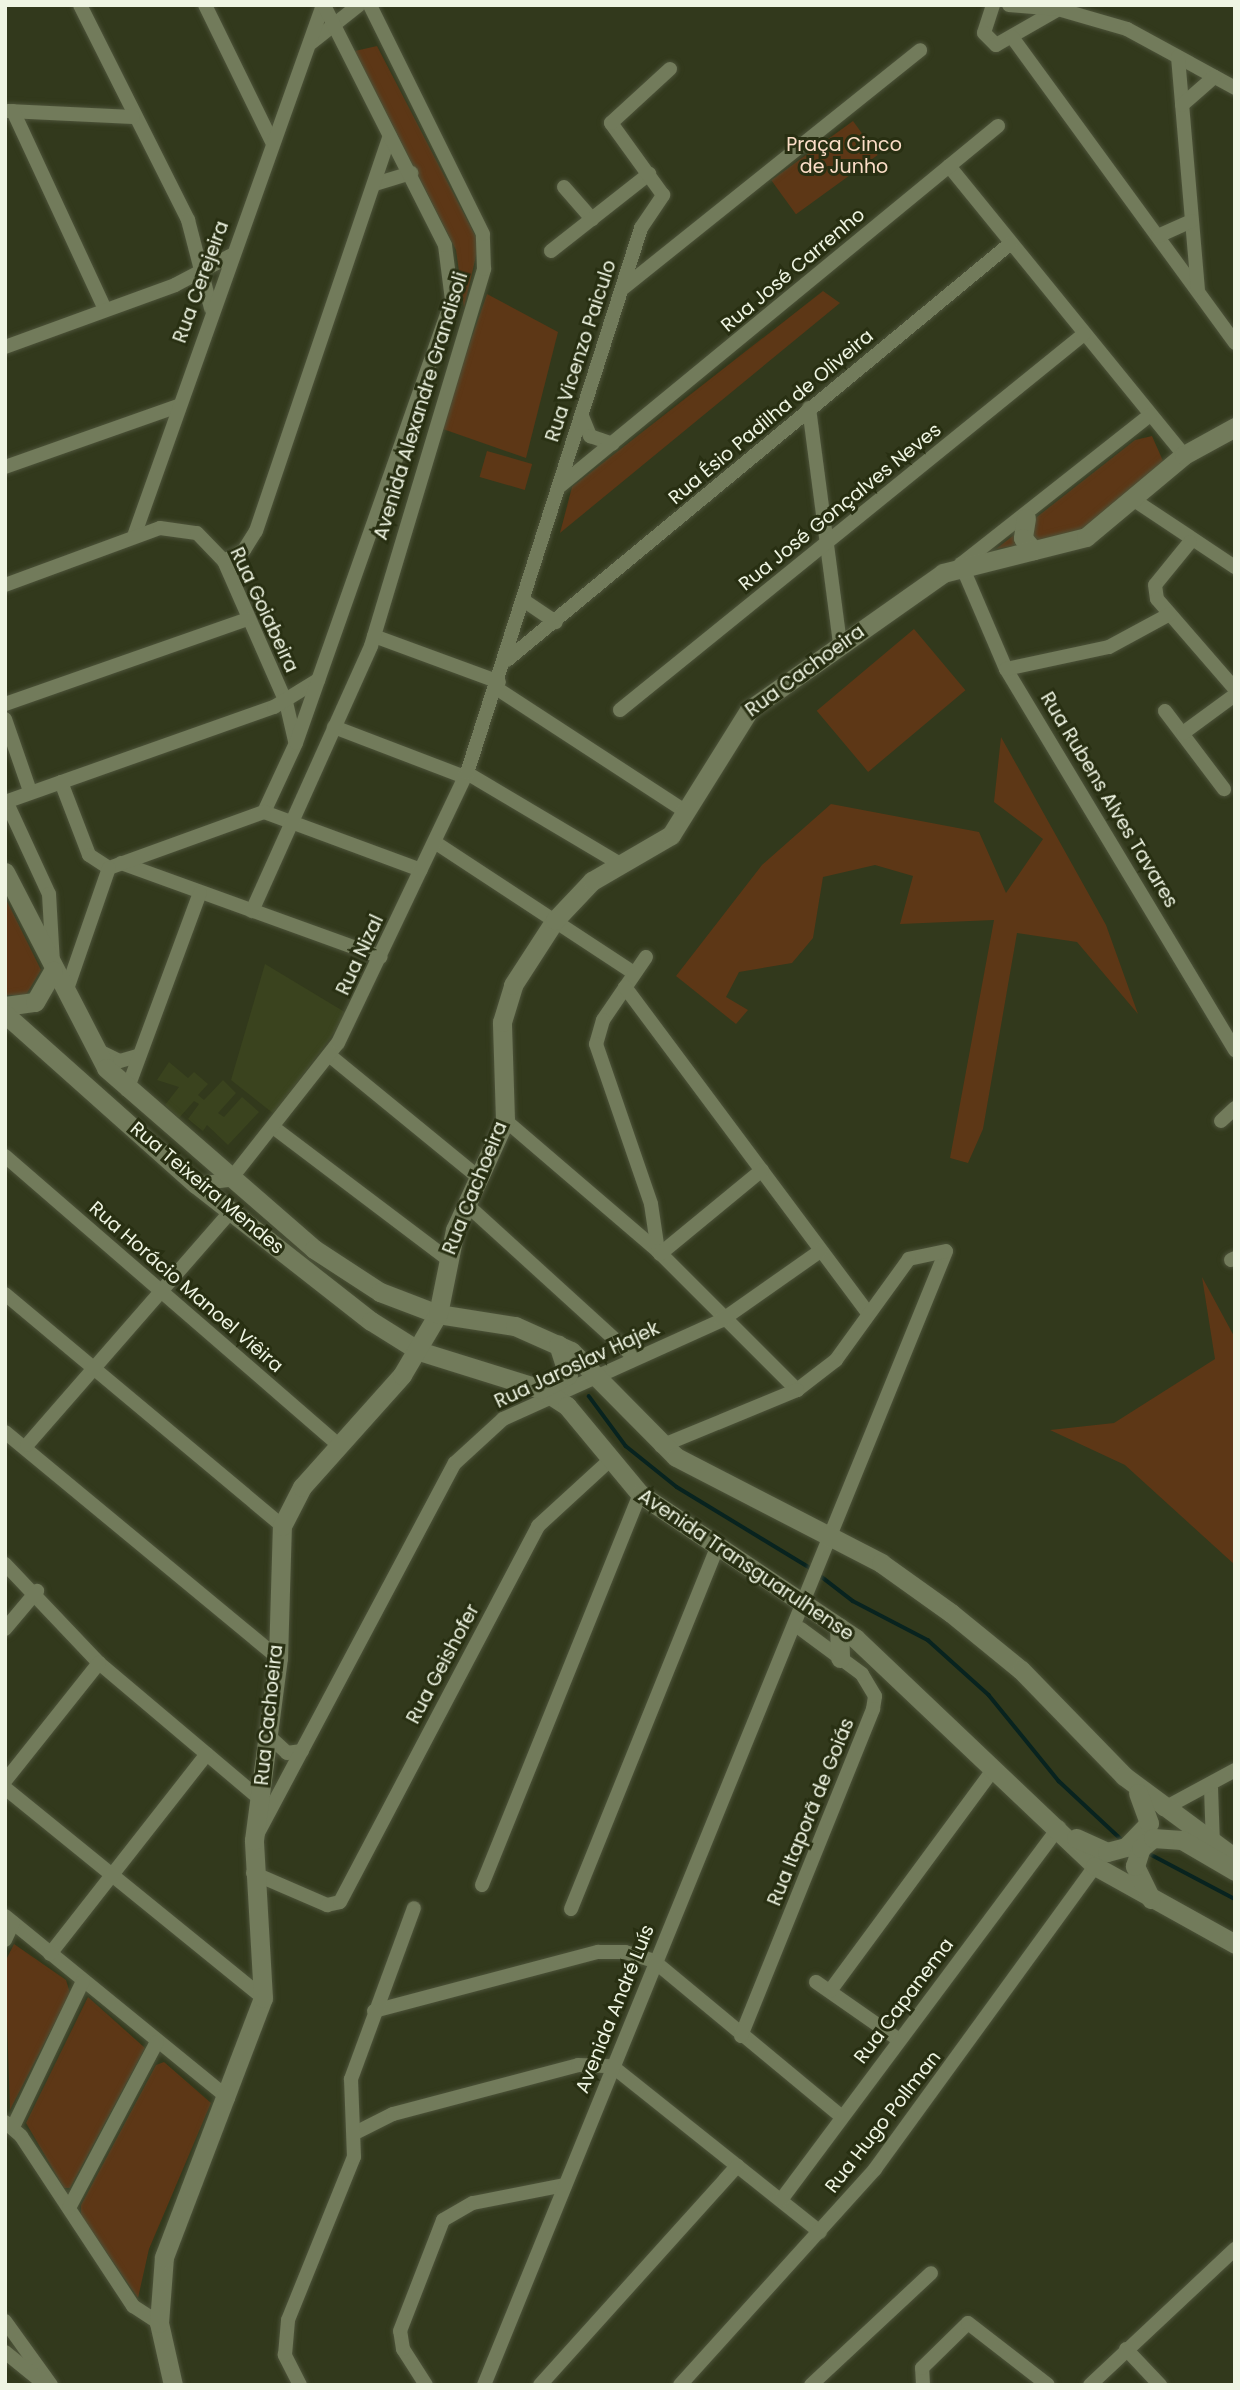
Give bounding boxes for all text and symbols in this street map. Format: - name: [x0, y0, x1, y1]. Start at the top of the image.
- park label: Praça Cinco de Junho: [786, 134, 902, 178]
- street label: Rua José Carrenho: [717, 203, 869, 337]
- street label: Rua Cerejeira: [168, 218, 234, 346]
- street label: Rua Vicenzo Paiculo: [541, 257, 621, 445]
- street label: Avenida Alexandre Grandisoli: [369, 269, 473, 543]
- street label: Rua Ésio Padilha de Oliveira: [664, 325, 878, 509]
- street label: Rua José Gonçalves Neves: [734, 418, 946, 596]
- street label: Rua Goiabeira: [225, 544, 303, 676]
- street label: Rua Cachoeira: [741, 620, 869, 722]
- street label: Rua Rubens Alves Tavares: [1036, 688, 1182, 912]
- street label: Rua Nizal: [332, 911, 388, 999]
- street label: Rua Teixeira Mendes: [125, 1117, 289, 1259]
- street label: Rua Cachoeira: [438, 1118, 512, 1258]
- street label: Rua Horácio Manoel Viêira: [84, 1197, 288, 1377]
- street label: Rua Jaroslav Hajek: [491, 1317, 663, 1413]
- street label: Avenida Transguarulhense: [634, 1484, 858, 1646]
- street label: Rua Geishofer: [402, 1600, 484, 1728]
- street label: Rua Cachoeira: [250, 1644, 288, 1786]
- street label: Rua Itaporã de Goiás: [763, 1715, 859, 1909]
- street label: Avenida André Luís: [571, 1921, 659, 2097]
- street label: Rua Capanema: [849, 1934, 959, 2068]
- street label: Rua Hugo Pollman: [820, 2046, 946, 2198]

